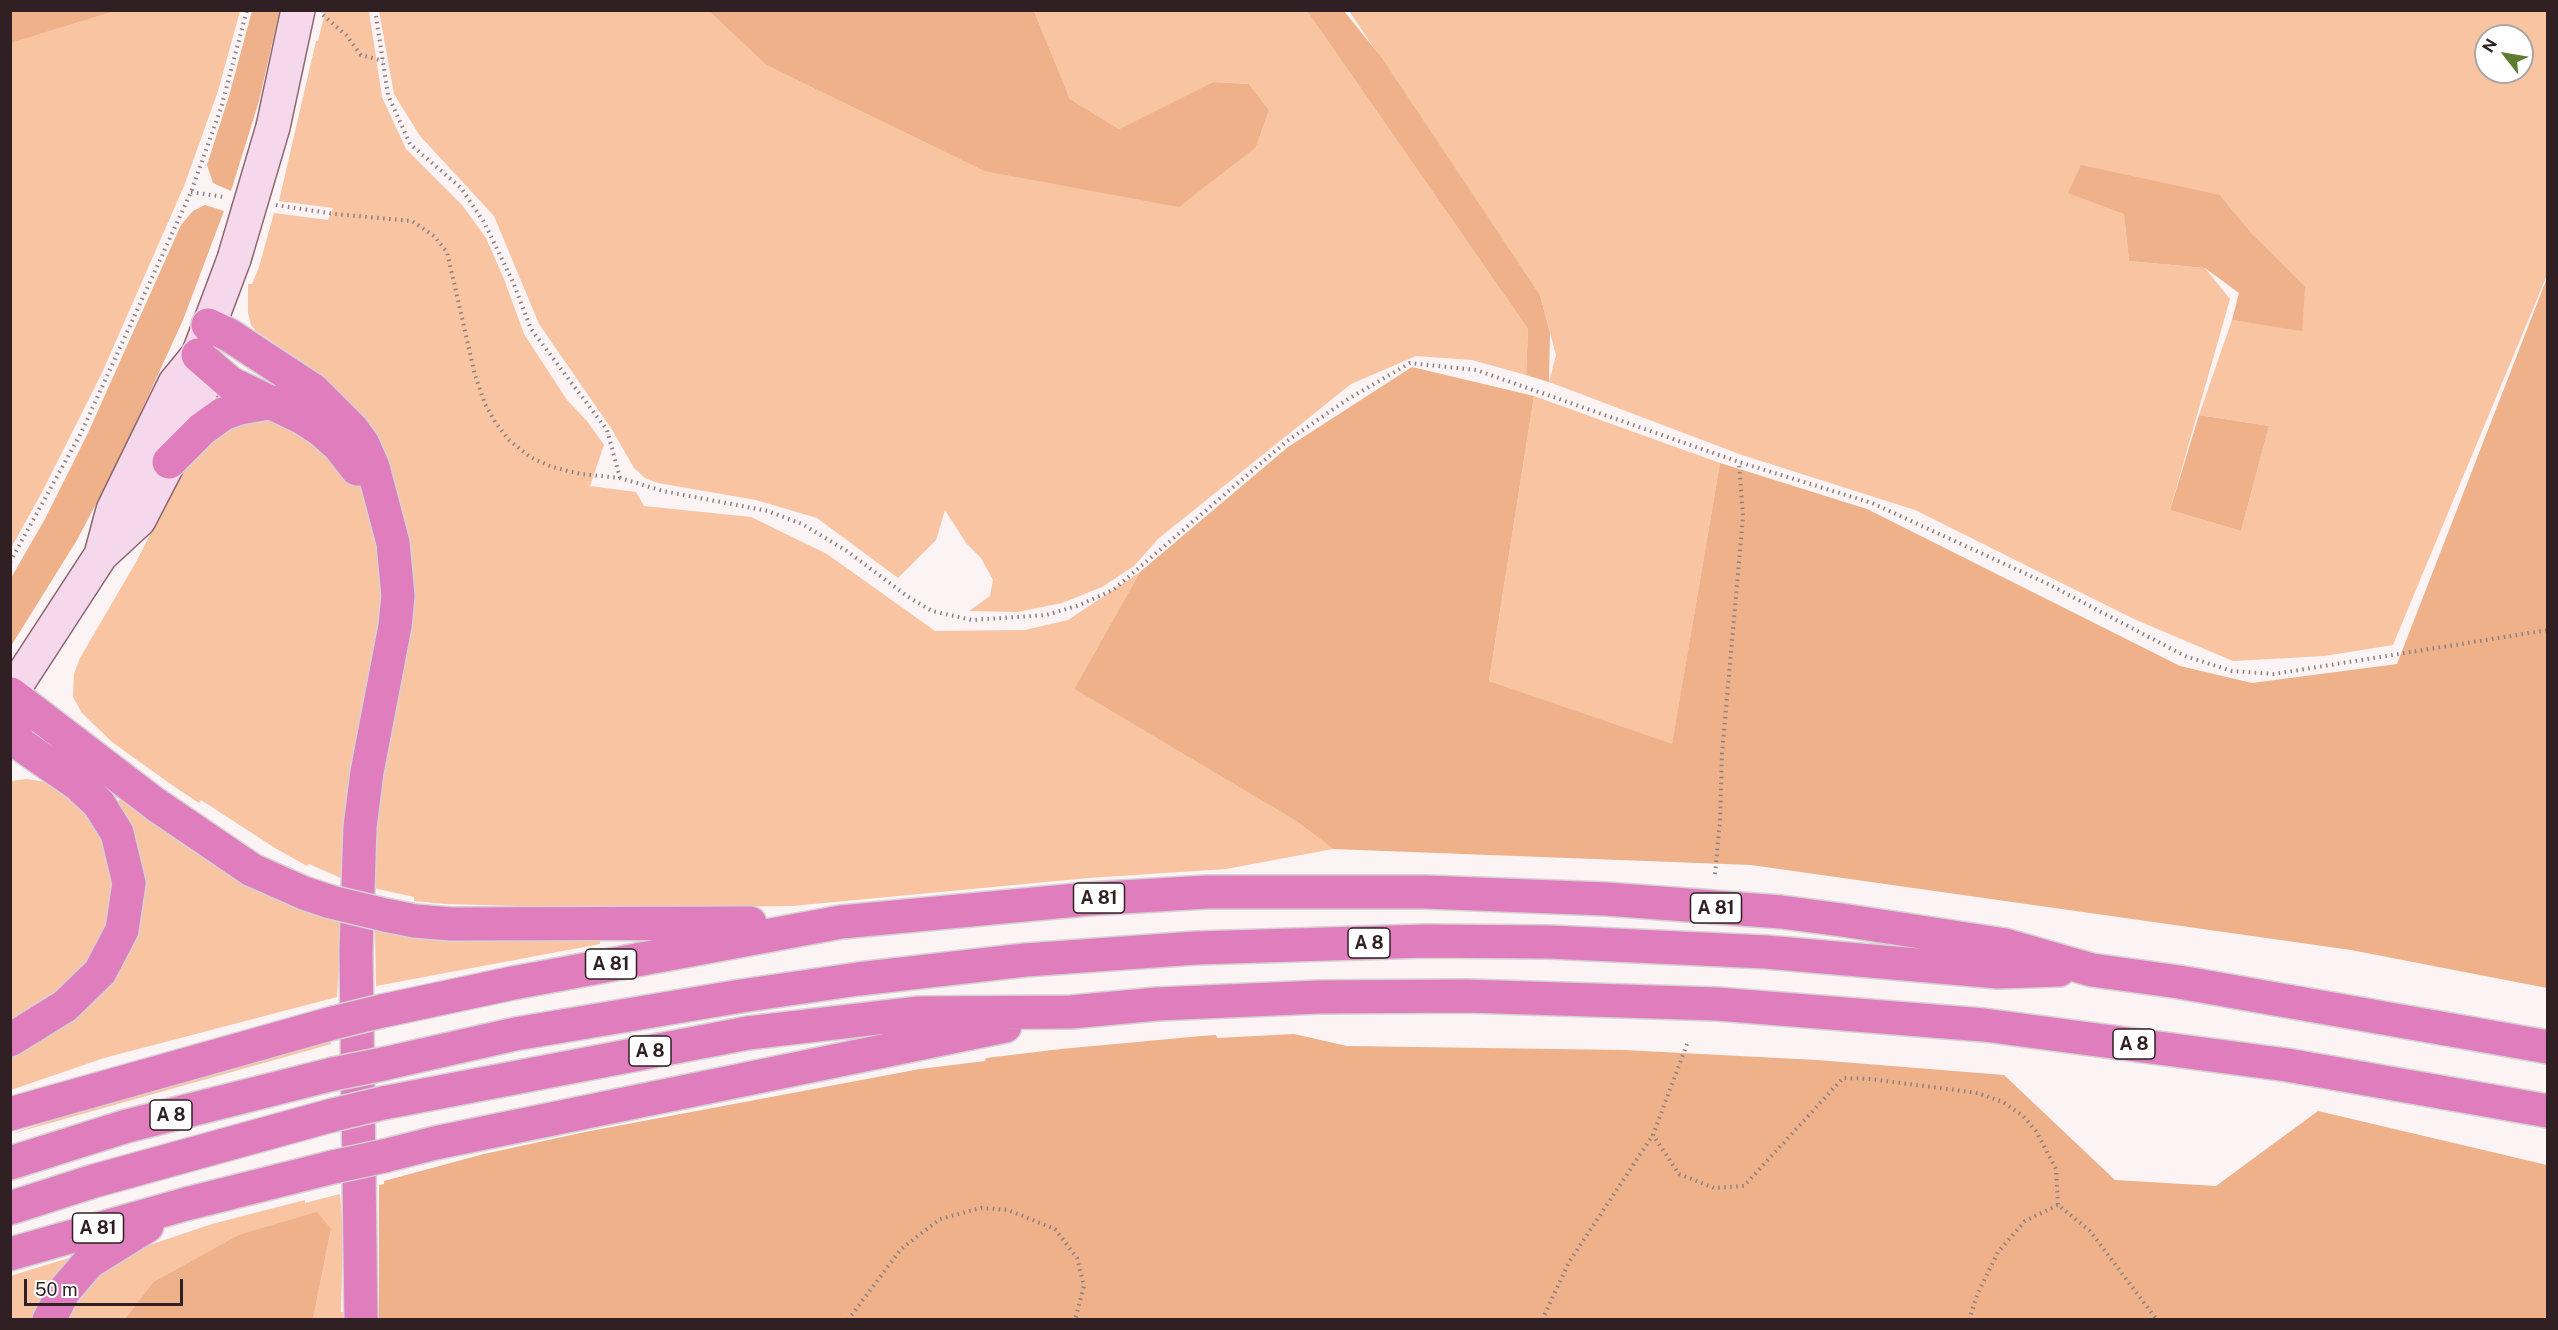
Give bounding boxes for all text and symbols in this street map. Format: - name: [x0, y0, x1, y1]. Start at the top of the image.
- north arrow: [2474, 24, 2534, 84]
- text: N: [2478, 35, 2501, 56]
- road number: A 81: [1074, 883, 1124, 913]
- road number: A 81: [1690, 893, 1742, 923]
- road number: A 8: [1348, 928, 1390, 958]
- road number: A 81: [586, 949, 636, 979]
- road number: A 8: [2113, 1029, 2155, 1059]
- road number: A 8: [629, 1036, 671, 1066]
- road number: A 8: [150, 1100, 192, 1130]
- road number: A 81: [72, 1213, 124, 1243]
- scale bar: [27, 1267, 186, 1305]
- text: 50 m: [35, 1279, 78, 1300]

